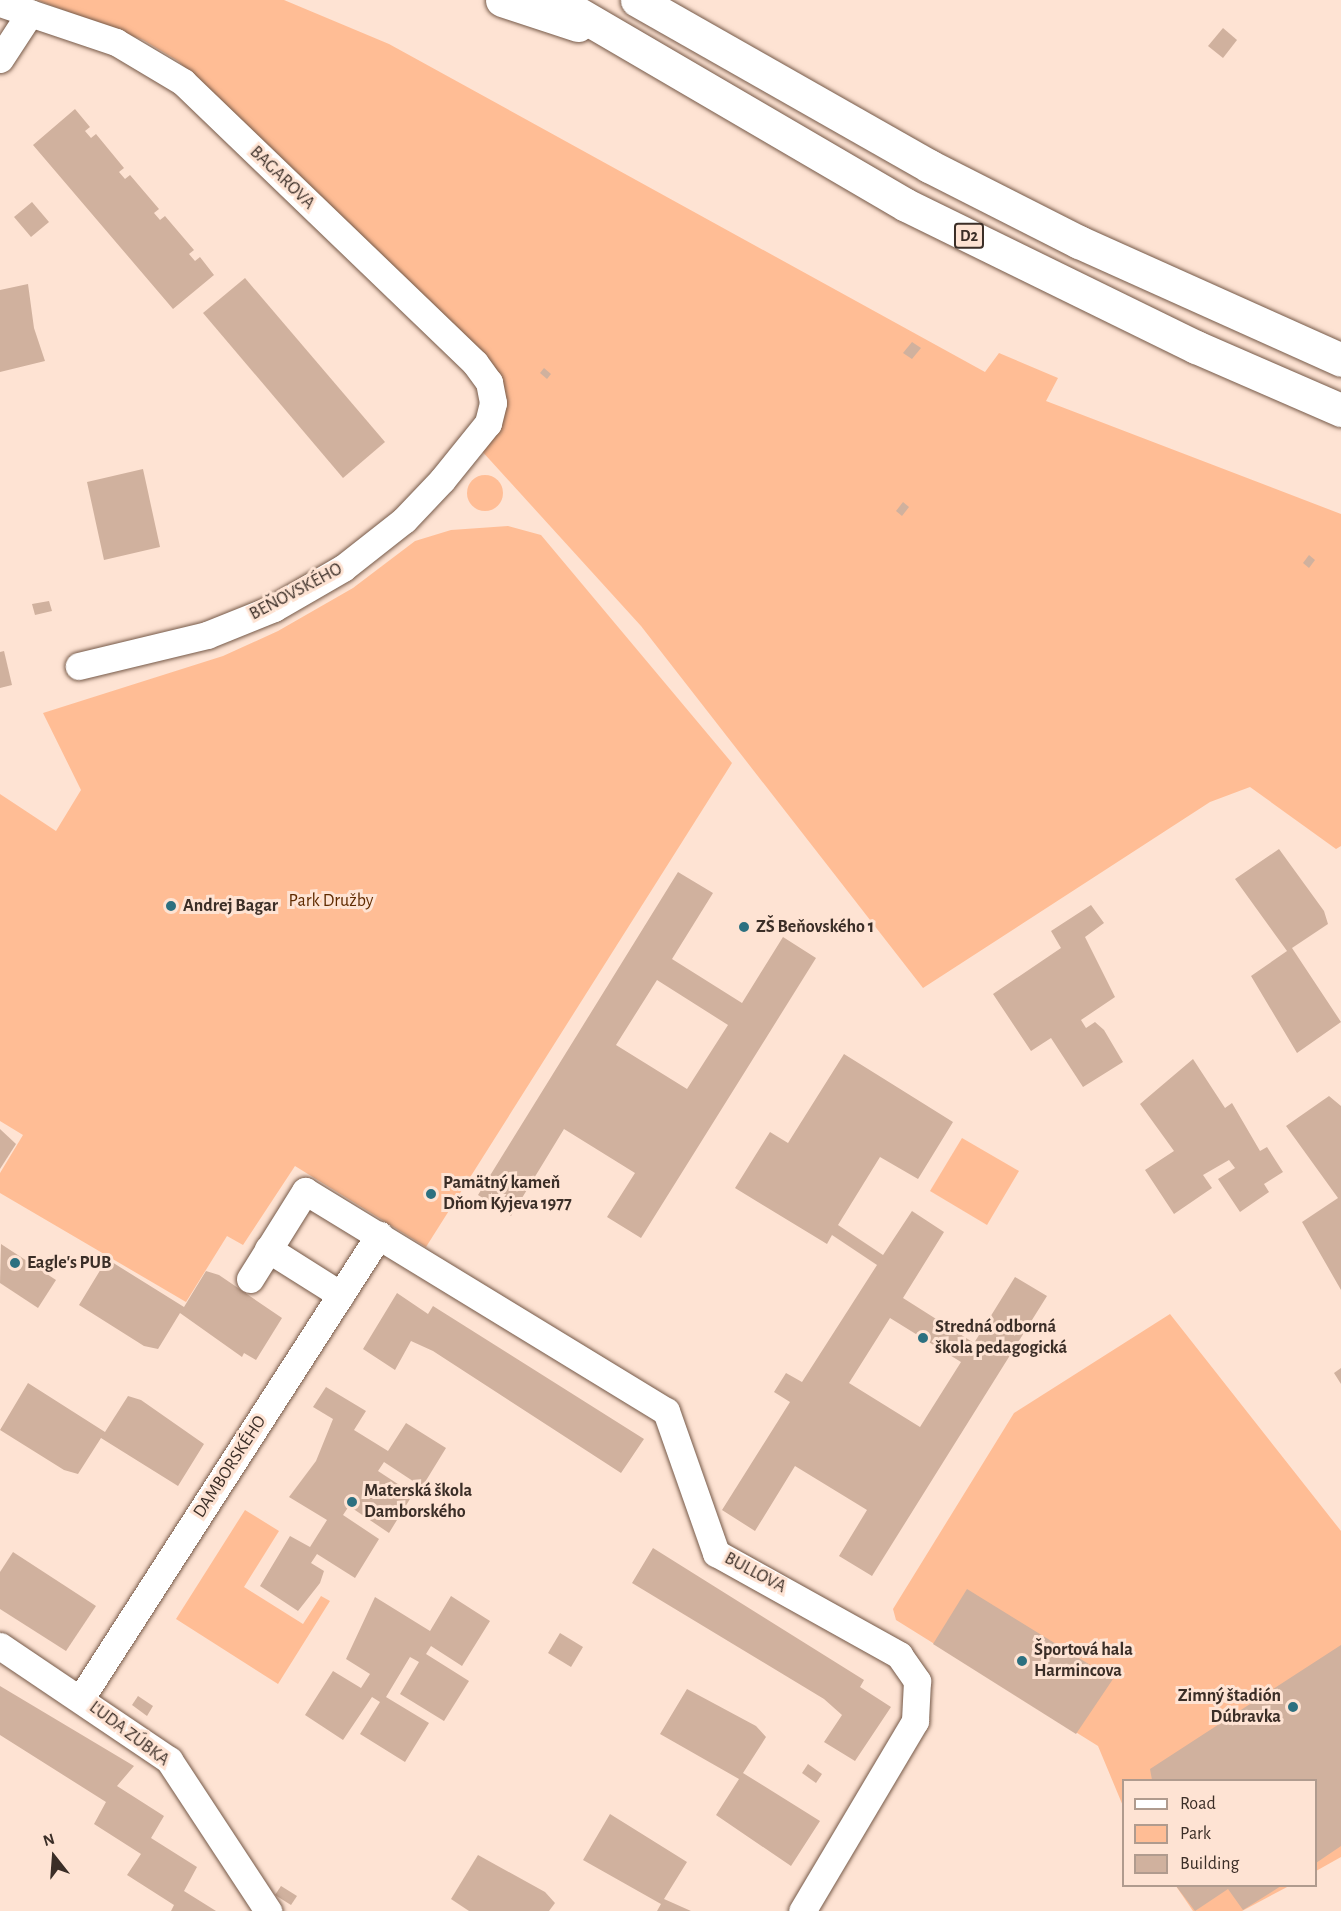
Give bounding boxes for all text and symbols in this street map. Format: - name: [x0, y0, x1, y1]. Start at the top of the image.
- street label: BAGAROVA: [245, 142, 319, 214]
- road number: D2: [952, 223, 986, 249]
- street label: BEŇOVSKÉHO: [246, 559, 346, 625]
- park label: Park Družby: [289, 890, 373, 912]
- place label: Andrej Bagar: [183, 895, 278, 917]
- marker: Andrej Bagar: [164, 899, 178, 913]
- place label: ZŠ Beňovského 1: [756, 916, 874, 938]
- marker: ZŠ Beňovského 1: [737, 920, 751, 934]
- place label: Pamätný kameň Dňom Kyjeva 1977: [443, 1173, 572, 1216]
- marker: Pamätný kameň Dňom Kyjeva 1977: [424, 1187, 438, 1201]
- place label: Eagle's PUB: [27, 1252, 111, 1274]
- marker: Eagle's PUB: [8, 1256, 22, 1270]
- place label: Stredná odborná škola pedagogická: [935, 1317, 1067, 1360]
- marker: Stredná odborná škola pedagogická: [916, 1331, 930, 1345]
- street label: DAMBORSKÉHO: [189, 1412, 271, 1522]
- place label: Materská škola Damborského: [364, 1481, 472, 1524]
- marker: Materská škola Damborského: [345, 1495, 359, 1509]
- street label: BULLOVA: [721, 1548, 789, 1598]
- place label: Športová hala Harmincova: [1034, 1640, 1133, 1682]
- marker: Športová hala Harmincova: [1015, 1654, 1029, 1668]
- place label: Zimný štadión Dúbravka: [1178, 1686, 1281, 1728]
- street label: ĽUDA ZÚBKA: [85, 1697, 173, 1771]
- marker: Zimný štadión Dúbravka: [1286, 1700, 1300, 1714]
- legend: [1122, 1779, 1317, 1887]
- text: Road: [1180, 1795, 1216, 1813]
- text: Park: [1180, 1825, 1211, 1843]
- north arrow: [24, 1827, 84, 1887]
- text: N: [41, 1831, 56, 1849]
- text: Building: [1180, 1855, 1239, 1873]

